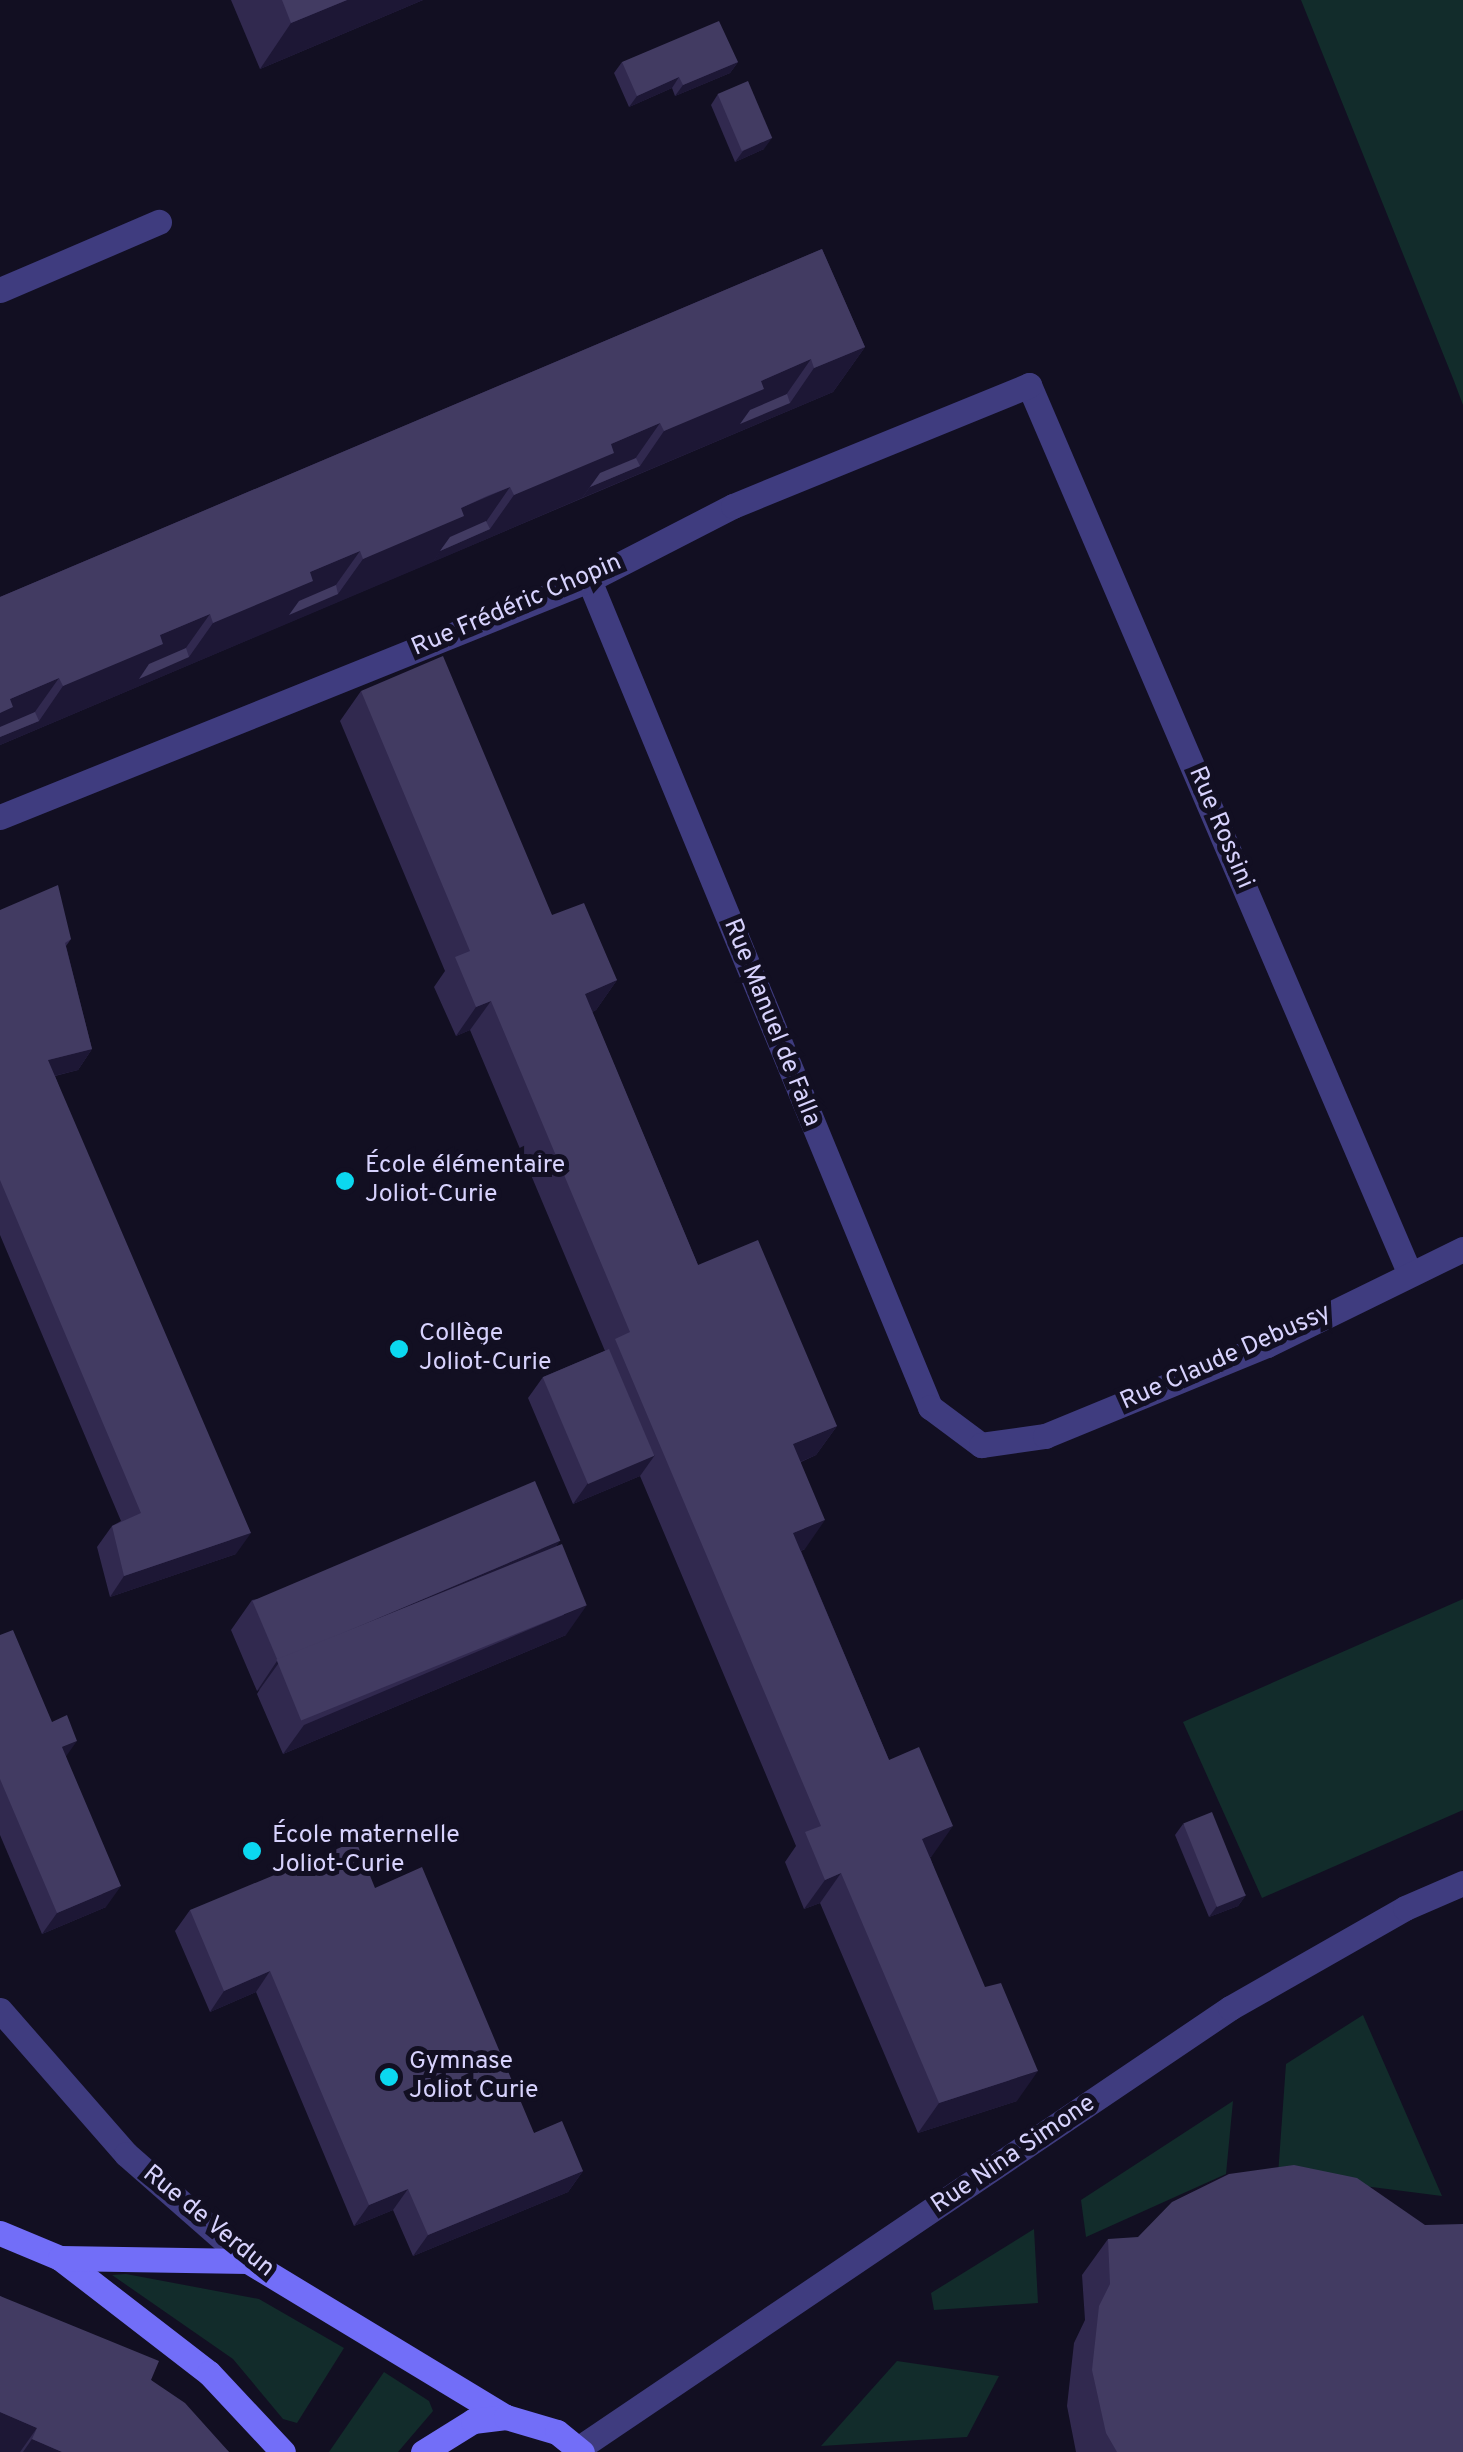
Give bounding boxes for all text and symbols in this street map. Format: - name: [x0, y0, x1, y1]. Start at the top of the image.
- street label: Rue Frédéric Chopin: [408, 548, 626, 664]
- street label: Rue Rossini: [1181, 763, 1259, 893]
- street label: Rue Manuel de Falla: [716, 915, 826, 1131]
- place label: École élémentaire Joliot-Curie: [365, 1152, 565, 1211]
- marker: École élémentaire Joliot-Curie: [334, 1170, 356, 1192]
- street label: Rue Claude Debussy: [1116, 1298, 1336, 1418]
- place label: Collège Joliot-Curie: [419, 1320, 551, 1379]
- marker: Collège Joliot-Curie: [388, 1338, 410, 1360]
- place label: École maternelle Joliot-Curie: [272, 1822, 460, 1881]
- marker: École maternelle Joliot-Curie: [241, 1840, 263, 1862]
- place label: Gymnase Joliot Curie: [409, 2048, 538, 2107]
- marker: Gymnase Joliot Curie: [378, 2066, 400, 2088]
- street label: Rue Nina Simone: [926, 2089, 1102, 2221]
- street label: Rue de Verdun: [136, 2159, 280, 2285]

